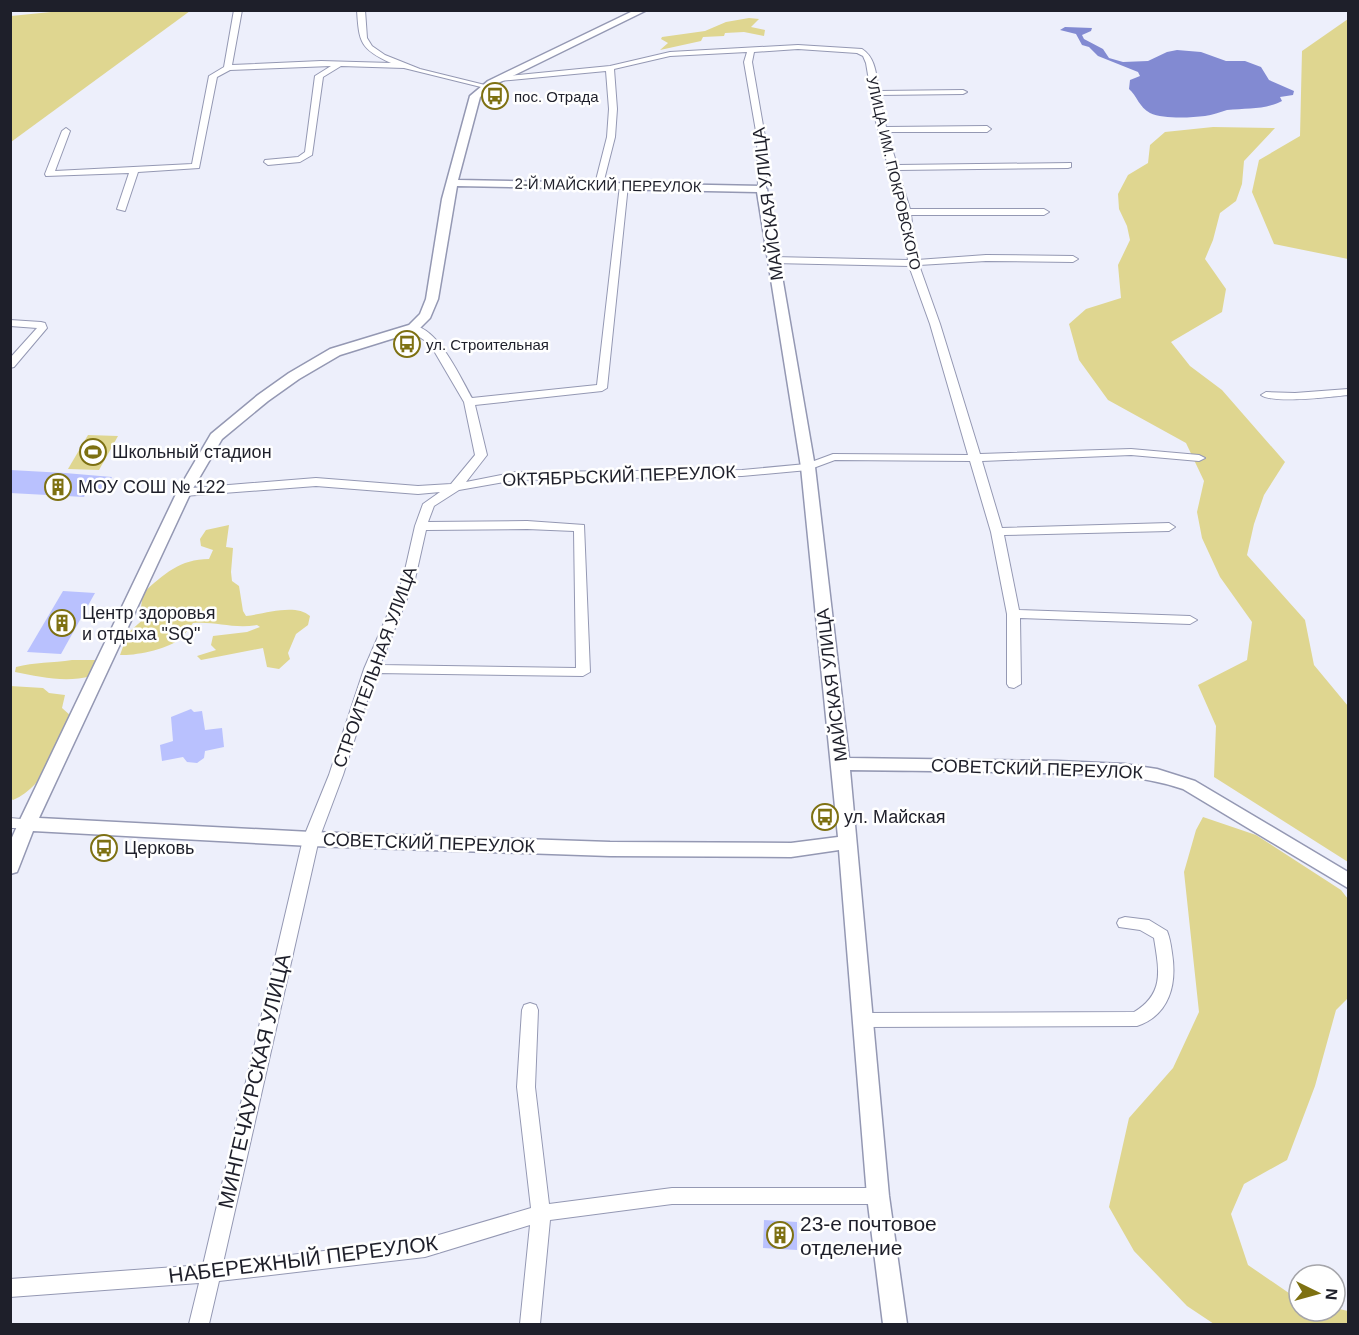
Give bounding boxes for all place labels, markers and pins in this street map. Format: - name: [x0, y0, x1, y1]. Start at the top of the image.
- bus stop icon: пос. Отрада: [480, 81, 510, 111]
- place label: пос. Отрада: [514, 88, 599, 105]
- bus stop icon: ул. Строительная: [392, 329, 422, 359]
- place label: ул. Строительная: [426, 336, 549, 353]
- sports icon: Школьный стадион: [78, 437, 108, 467]
- place label: Школьный стадион: [112, 442, 272, 462]
- building icon: МОУ СОШ № 122: [43, 472, 73, 502]
- place label: МОУ СОШ № 122: [78, 477, 225, 497]
- place label: Центр здоровья и отдыха "SQ": [82, 603, 216, 644]
- building icon: Центр здоровья и отдыха "SQ": [47, 608, 77, 638]
- bus stop icon: ул. Майская: [810, 802, 840, 832]
- place label: ул. Майская: [844, 807, 945, 827]
- bus stop icon: Церковь: [89, 833, 119, 863]
- place label: Церковь: [124, 838, 194, 858]
- place label: 23-е почтовое отделение: [800, 1212, 937, 1259]
- building icon: 23-е почтовое отделение: [765, 1220, 795, 1250]

